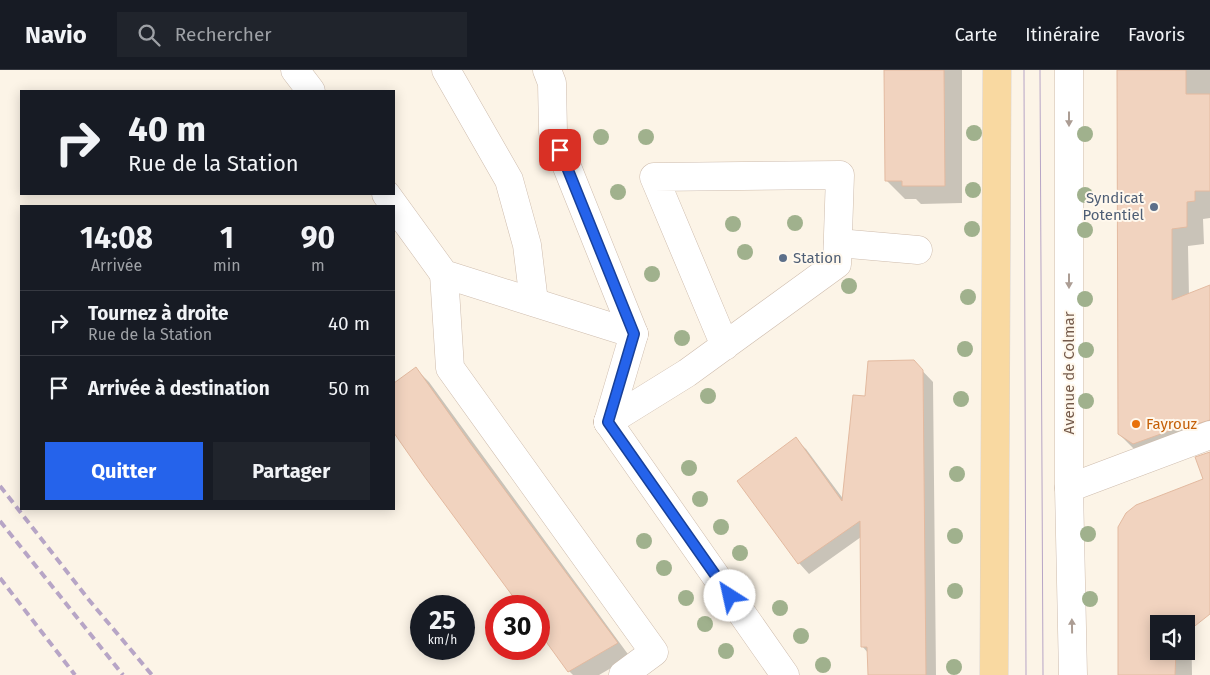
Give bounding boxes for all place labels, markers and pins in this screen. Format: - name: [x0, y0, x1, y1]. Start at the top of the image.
- pin: [539, 129, 581, 171]
- place label: Syndicat Potentiel: [1083, 189, 1145, 224]
- marker: Syndicat Potentiel: [1148, 201, 1160, 213]
- place label: Station: [793, 249, 842, 267]
- marker: Station: [777, 252, 789, 264]
- place label: Fayrouz: [1146, 415, 1198, 433]
- marker: Fayrouz: [1130, 418, 1142, 430]

